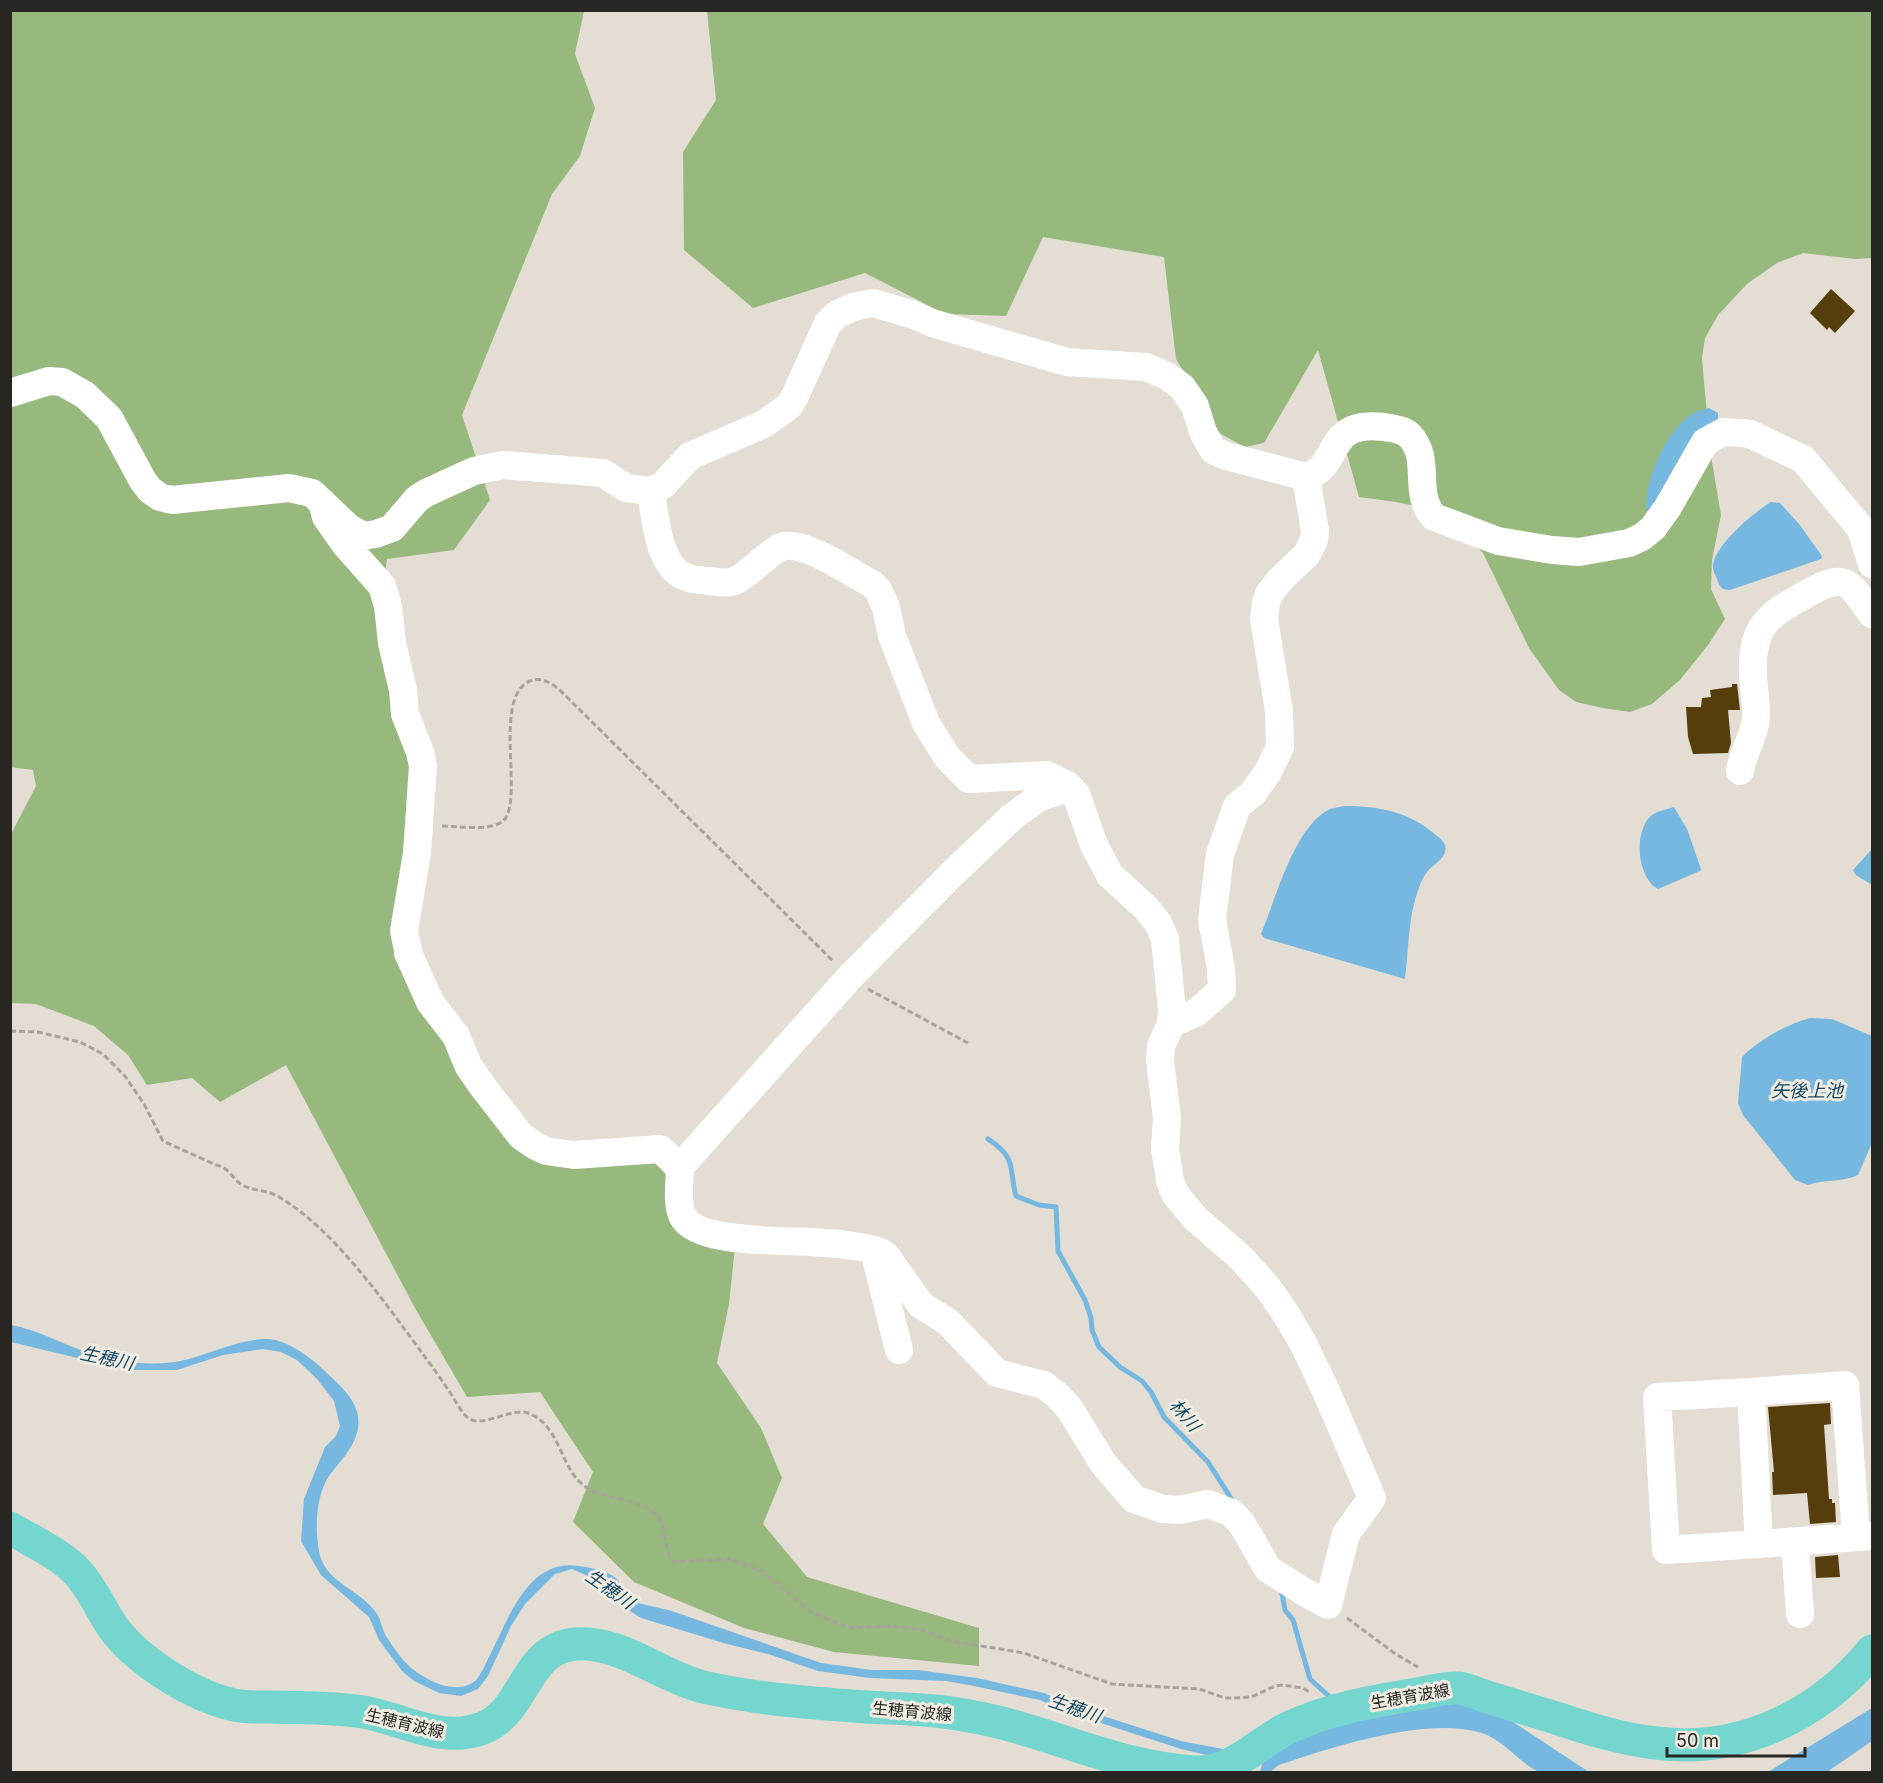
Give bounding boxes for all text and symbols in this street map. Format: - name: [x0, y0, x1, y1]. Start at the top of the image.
- water label: 矢後上池: [1771, 1080, 1845, 1101]
- water label: 生穂川: [78, 1342, 138, 1374]
- water label: 林川: [1165, 1395, 1206, 1437]
- water label: 生穂川: [582, 1565, 640, 1614]
- street label: 生穂育波線: [1369, 1679, 1451, 1713]
- water label: 生穂川: [1046, 1689, 1106, 1727]
- street label: 生穂育波線: [871, 1698, 953, 1724]
- street label: 生穂育波線: [364, 1704, 446, 1742]
- scale bar: [1667, 1720, 1805, 1758]
- text: 50 m: [1676, 1730, 1719, 1751]

